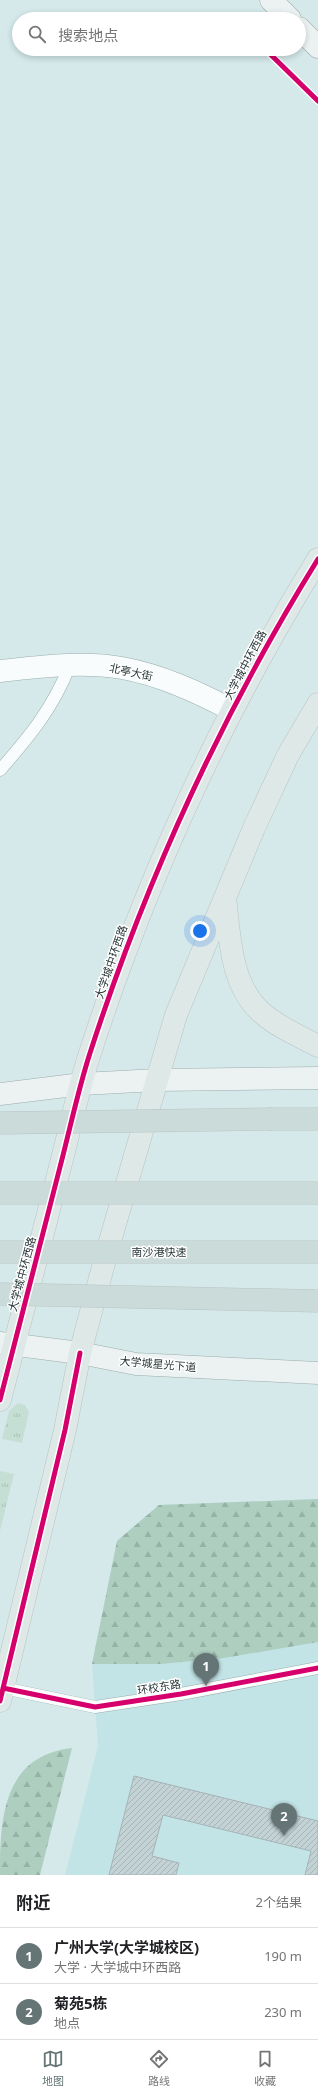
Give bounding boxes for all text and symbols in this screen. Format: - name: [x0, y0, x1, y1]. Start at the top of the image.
- search box: [12, 12, 306, 56]
- icon: search: [26, 23, 48, 45]
- text: 搜索地点: [58, 25, 118, 45]
- street label: 大学城中环西路: [220, 627, 269, 702]
- street label: 北亭大街: [108, 660, 154, 683]
- your location: [190, 921, 210, 941]
- street label: 大学城中环西路: [91, 923, 130, 1001]
- street label: 大学城中环西路: [4, 1235, 39, 1313]
- street label: 南沙港快速: [132, 1244, 187, 1259]
- street label: 大学城星光下道: [119, 1353, 197, 1374]
- pin: 1: [193, 1653, 219, 1686]
- street label: 环校东路: [136, 1676, 182, 1697]
- pin: 2: [271, 1803, 297, 1836]
- text: 附近: [16, 1891, 50, 1914]
- text: 2个结果: [256, 1893, 302, 1911]
- text: 广州大学(大学城校区): [54, 1937, 199, 1957]
- text: 1: [25, 1947, 33, 1965]
- text: 190 m: [264, 1947, 302, 1965]
- text: 大学 · 大学城中环西路: [54, 1958, 181, 1976]
- text: 菊苑5栋: [54, 1993, 108, 2013]
- text: 2: [25, 2003, 33, 2021]
- text: 230 m: [264, 2003, 302, 2021]
- text: 地点: [54, 2014, 80, 2032]
- tab: 地图: [42, 2048, 64, 2088]
- tab: 路线: [148, 2048, 170, 2088]
- tab: 收藏: [254, 2048, 276, 2088]

